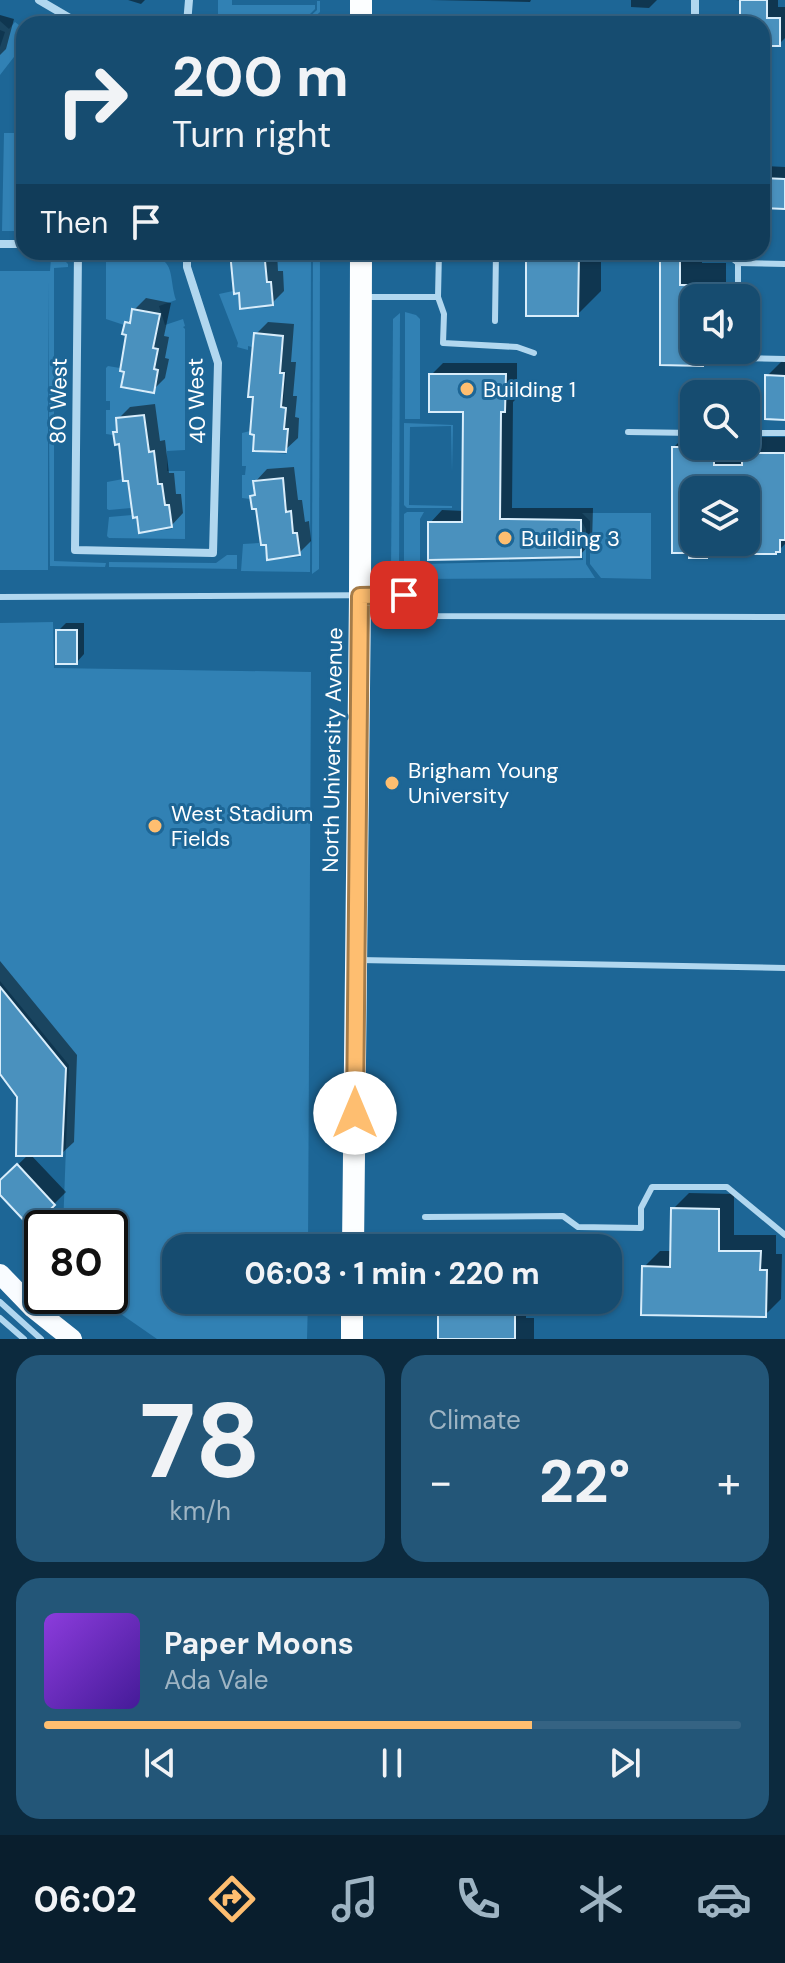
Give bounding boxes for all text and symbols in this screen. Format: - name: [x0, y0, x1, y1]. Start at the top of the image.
- text: 200 m: [172, 40, 349, 113]
- icon: right: [40, 48, 144, 152]
- text: Turn right: [172, 111, 331, 158]
- icon: arrive: [124, 200, 168, 244]
- text: Then: [40, 203, 108, 242]
- map controls: [680, 284, 760, 556]
- button: sound: [680, 284, 760, 364]
- street label: 40 West: [181, 357, 212, 445]
- street label: 80 West: [43, 358, 74, 444]
- place label: Building 1: [483, 375, 576, 404]
- marker: Building 1: [458, 380, 476, 398]
- button: search: [680, 380, 760, 460]
- button: layers: [680, 476, 760, 556]
- place label: Building 3: [521, 524, 620, 553]
- marker: Building 3: [496, 529, 514, 547]
- pin: [370, 561, 438, 629]
- icon: arrive: [382, 573, 426, 617]
- street label: North University Avenue: [316, 627, 349, 873]
- place label: Brigham Young University: [408, 756, 558, 810]
- marker: Brigham Young University: [383, 774, 401, 792]
- place label: West Stadium Fields: [171, 799, 313, 853]
- marker: West Stadium Fields: [146, 817, 164, 835]
- position arrow: [313, 1071, 397, 1155]
- speed limit sign: 80: [24, 1210, 128, 1314]
- text: 06:03 · 1 min · 220 m: [244, 1254, 540, 1293]
- text: 78: [140, 1374, 261, 1509]
- text: Climate: [429, 1403, 521, 1437]
- text: 22°: [539, 1442, 630, 1521]
- text: −: [429, 1453, 453, 1511]
- text: +: [717, 1453, 741, 1511]
- text: km/h: [170, 1494, 231, 1528]
- text: Paper Moons: [164, 1624, 354, 1663]
- text: Ada Vale: [164, 1663, 269, 1697]
- icon: previous: [138, 1741, 182, 1785]
- icon: pause: [370, 1741, 414, 1785]
- icon: next: [603, 1741, 647, 1785]
- icon: directions: [204, 1871, 260, 1927]
- icon: music: [327, 1871, 383, 1927]
- icon: phone: [450, 1871, 506, 1927]
- icon: climate: [573, 1871, 629, 1927]
- icon: car: [696, 1871, 752, 1927]
- text: 06:02: [33, 1876, 137, 1923]

